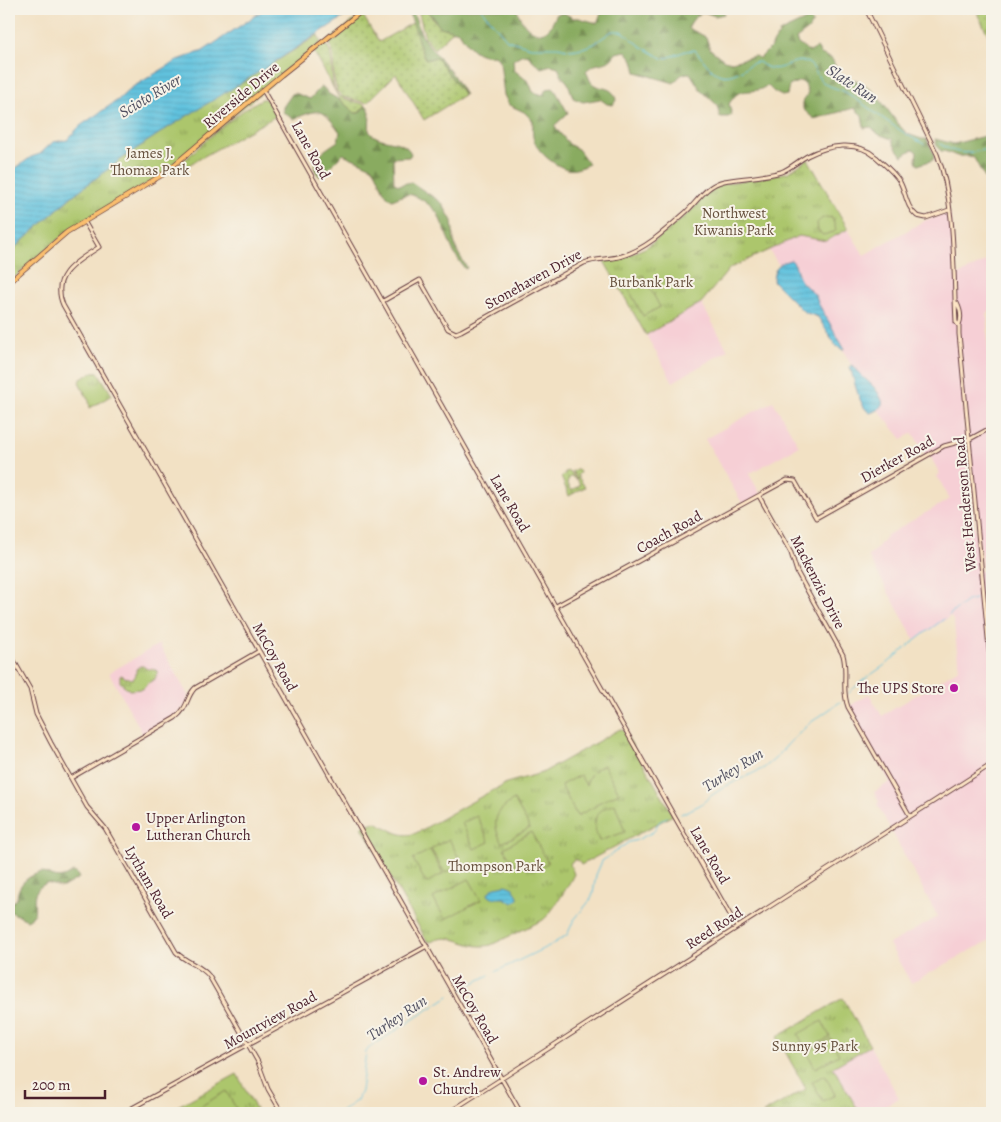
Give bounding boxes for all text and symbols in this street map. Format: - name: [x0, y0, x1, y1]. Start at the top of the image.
- street label: Riverside Drive: [199, 57, 284, 133]
- water label: Slate Run: [822, 59, 882, 109]
- water label: Scioto River: [115, 69, 186, 123]
- street label: Lane Road: [287, 117, 336, 184]
- park label: James J. Thomas Park: [111, 143, 190, 180]
- park label: Northwest Kiwanis Park: [694, 203, 775, 240]
- street label: Stonehaven Drive: [481, 244, 585, 314]
- park label: Burbank Park: [609, 272, 694, 292]
- street label: Dierker Road: [857, 430, 938, 487]
- street label: West Henderson Road: [949, 434, 981, 574]
- street label: Lane Road: [485, 470, 535, 536]
- street label: Coach Road: [633, 505, 706, 558]
- street label: Mackenzie Drive: [786, 532, 850, 632]
- street label: McCoy Road: [248, 619, 303, 696]
- place label: The UPS Store: [857, 678, 944, 698]
- marker: The UPS Store: [948, 682, 960, 694]
- water label: Turkey Run: [698, 743, 768, 797]
- place label: Upper Arlington Lutheran Church: [146, 808, 251, 845]
- marker: Upper Arlington Lutheran Church: [130, 821, 142, 833]
- street label: Lane Road: [685, 822, 735, 888]
- street label: Lytham Road: [120, 842, 178, 923]
- park label: Thompson Park: [448, 856, 544, 876]
- street label: Reed Road: [682, 902, 747, 954]
- street label: McCoy Road: [447, 971, 503, 1048]
- street label: Mountview Road: [220, 986, 321, 1054]
- water label: Turkey Run: [363, 990, 431, 1046]
- park label: Sunny 95 Park: [772, 1036, 859, 1056]
- place label: St. Andrew Church: [433, 1062, 501, 1099]
- scale bar: [25, 1067, 105, 1099]
- text: 200 m: [32, 1075, 71, 1095]
- marker: St. Andrew Church: [417, 1075, 429, 1087]

